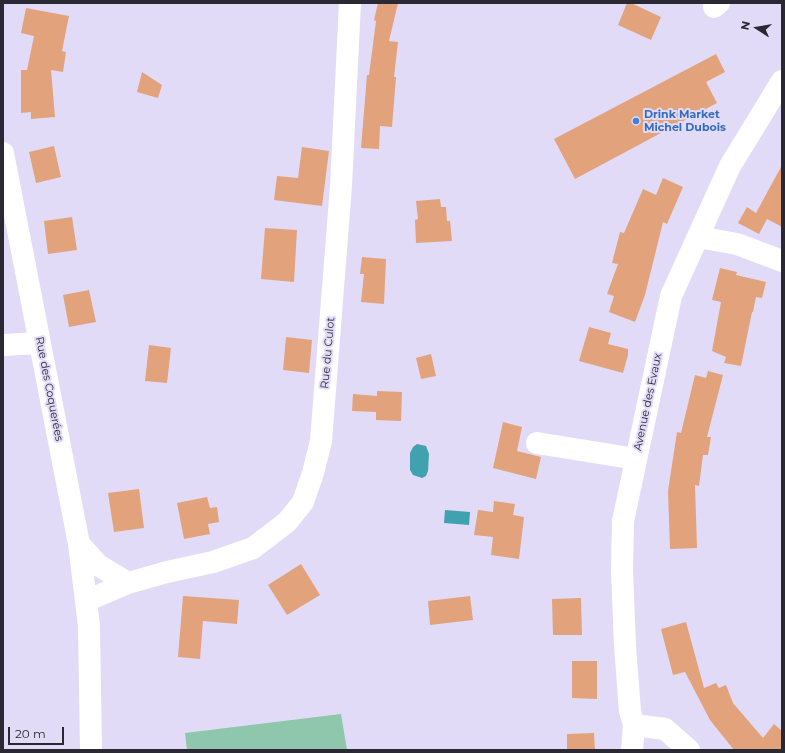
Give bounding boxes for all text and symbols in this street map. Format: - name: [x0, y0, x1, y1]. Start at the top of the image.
- north arrow: [737, 8, 777, 48]
- text: N: [737, 20, 753, 31]
- place label: Drink Market Michel Dubois: [644, 108, 726, 134]
- marker: Drink Market Michel Dubois: [631, 116, 641, 126]
- street label: Rue du Culot: [318, 317, 338, 389]
- street label: Rue des Coquerées: [32, 336, 66, 442]
- street label: Avenue des Evaux: [631, 352, 665, 452]
- scale bar: [10, 719, 66, 745]
- text: 20 m: [15, 726, 46, 741]

